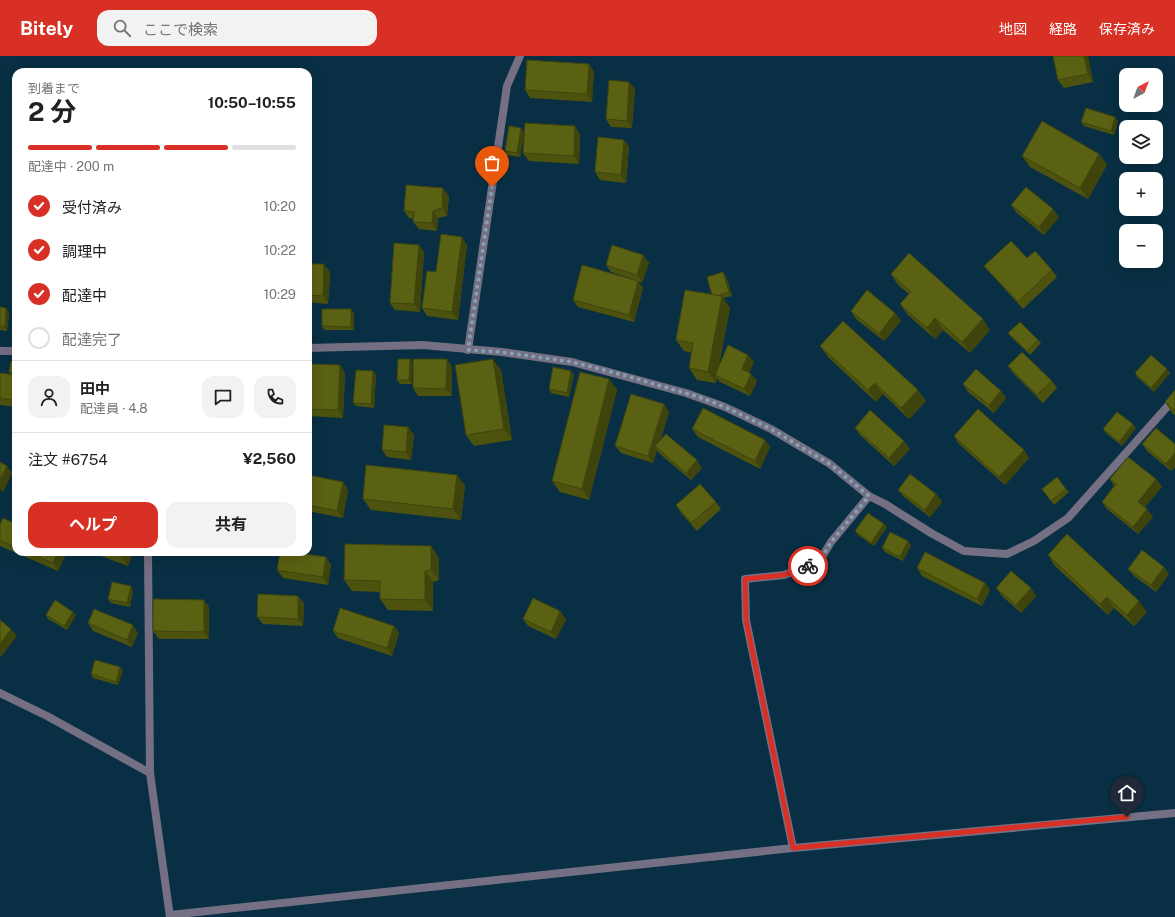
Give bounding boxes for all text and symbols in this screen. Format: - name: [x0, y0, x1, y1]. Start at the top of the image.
- search box: [97, 10, 377, 46]
- text: Bitely: [20, 17, 73, 39]
- icon: search: [111, 17, 133, 39]
- text: ここで検索: [143, 21, 218, 38]
- text: 地図: [999, 21, 1027, 37]
- text: 経路: [1049, 21, 1077, 37]
- text: 保存済み: [1099, 21, 1155, 37]
- north arrow: [1119, 68, 1163, 112]
- map controls: [1119, 68, 1163, 268]
- text: 到着まで: [28, 81, 80, 96]
- text: 10:50–10:55: [208, 94, 296, 111]
- text: 2 分: [28, 96, 76, 127]
- button: layers: [1119, 120, 1163, 164]
- pin: [475, 146, 509, 187]
- icon: bag: [481, 152, 503, 174]
- text: 配達中 · 200 m: [28, 159, 114, 174]
- button: +: [1119, 172, 1163, 216]
- icon: check: [28, 195, 50, 217]
- text: 受付済み: [62, 199, 122, 216]
- text: 10:20: [264, 199, 296, 214]
- button: −: [1119, 224, 1163, 268]
- icon: check: [28, 239, 50, 261]
- text: 調理中: [62, 243, 107, 260]
- text: 10:22: [264, 243, 296, 258]
- icon: check: [28, 283, 50, 305]
- text: 配達中: [62, 287, 107, 304]
- text: 10:29: [264, 287, 296, 302]
- text: 配達完了: [62, 331, 122, 348]
- button: person: [28, 376, 70, 418]
- button: chat: [202, 376, 244, 418]
- button: phone: [254, 376, 296, 418]
- text: 田中: [80, 380, 110, 397]
- text: 配達員 · 4.8: [80, 401, 148, 416]
- text: ¥2,560: [243, 450, 296, 467]
- text: 注文 #6754: [28, 451, 108, 468]
- button: ヘルプ: [28, 502, 158, 548]
- button: 共有: [166, 502, 296, 548]
- courier: [788, 546, 828, 586]
- icon: bike: [797, 555, 819, 577]
- pin: [1110, 776, 1144, 817]
- icon: home: [1116, 782, 1138, 804]

